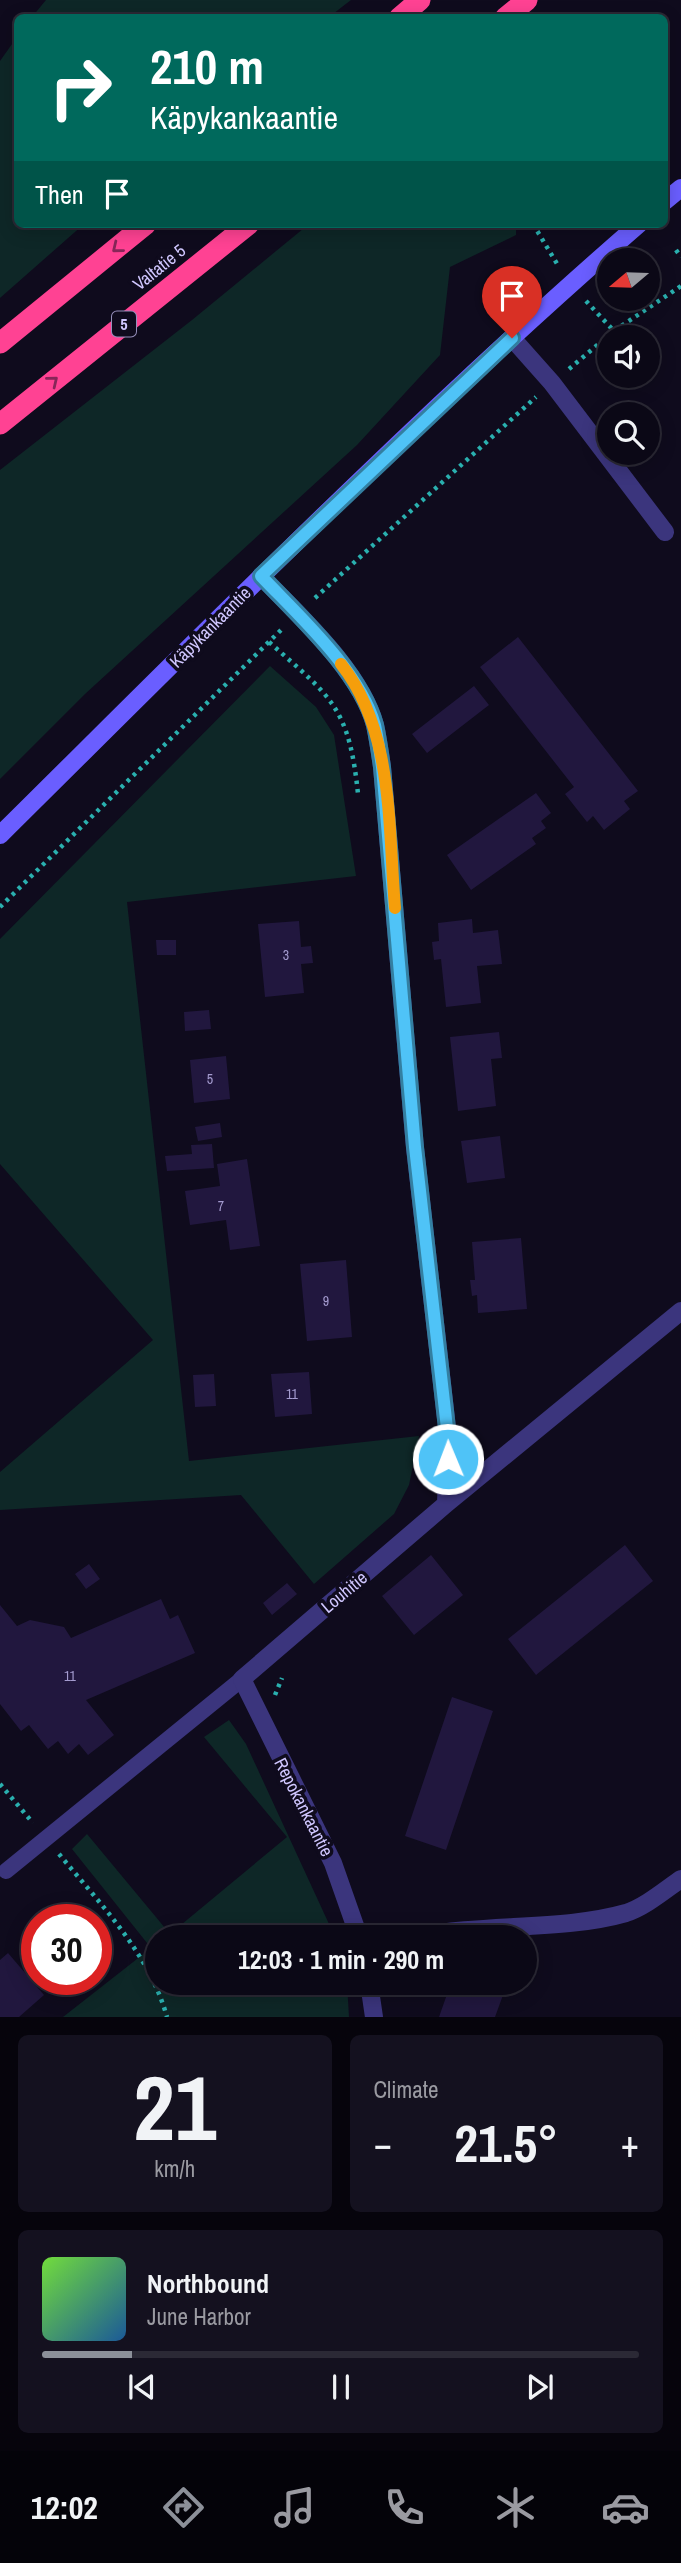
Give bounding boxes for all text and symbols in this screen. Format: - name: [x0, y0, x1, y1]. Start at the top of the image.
- text: 210 m: [150, 33, 264, 99]
- icon: right: [35, 42, 126, 133]
- text: Käpykankaantie: [150, 96, 338, 139]
- icon: arrive: [98, 175, 136, 213]
- text: Then: [35, 177, 84, 212]
- street label: Valtatie 5: [127, 238, 191, 296]
- one-way arrow: [113, 239, 125, 252]
- north arrow: [597, 248, 660, 312]
- map controls: [597, 248, 660, 465]
- pin: [482, 266, 542, 338]
- icon: arrive: [493, 277, 531, 315]
- road number: 5: [112, 312, 136, 336]
- button: sound: [597, 325, 660, 388]
- one-way arrow: [46, 377, 58, 390]
- button: search: [597, 402, 660, 465]
- street label: Käpykankaantie: [164, 581, 256, 673]
- house number: 3: [283, 946, 289, 964]
- house number: 5: [207, 1070, 213, 1088]
- house number: 7: [218, 1197, 224, 1215]
- house number: 9: [323, 1292, 329, 1310]
- house number: 11: [286, 1385, 299, 1403]
- position arrow: [411, 1422, 485, 1496]
- street label: Louhitie: [316, 1565, 372, 1619]
- house number: 11: [64, 1667, 77, 1685]
- street label: Repokankaantie: [268, 1753, 340, 1861]
- speed limit sign: 30: [21, 1904, 112, 1995]
- text: 12:03 · 1 min · 290 m: [238, 1942, 444, 1977]
- text: 21: [133, 2046, 216, 2168]
- text: Climate: [374, 2074, 438, 2105]
- text: 21.5°: [454, 2108, 558, 2178]
- text: −: [374, 2118, 392, 2169]
- text: +: [621, 2118, 639, 2169]
- text: km/h: [154, 2153, 195, 2184]
- text: Northbound: [147, 2266, 269, 2301]
- text: June Harbor: [147, 2301, 251, 2332]
- icon: previous: [123, 2368, 161, 2406]
- icon: pause: [322, 2368, 360, 2406]
- icon: next: [521, 2368, 559, 2406]
- icon: directions: [159, 2483, 208, 2532]
- icon: music: [270, 2483, 319, 2532]
- icon: phone: [380, 2483, 429, 2532]
- icon: climate: [491, 2483, 540, 2532]
- icon: car: [601, 2483, 650, 2532]
- text: 12:02: [31, 2486, 98, 2529]

